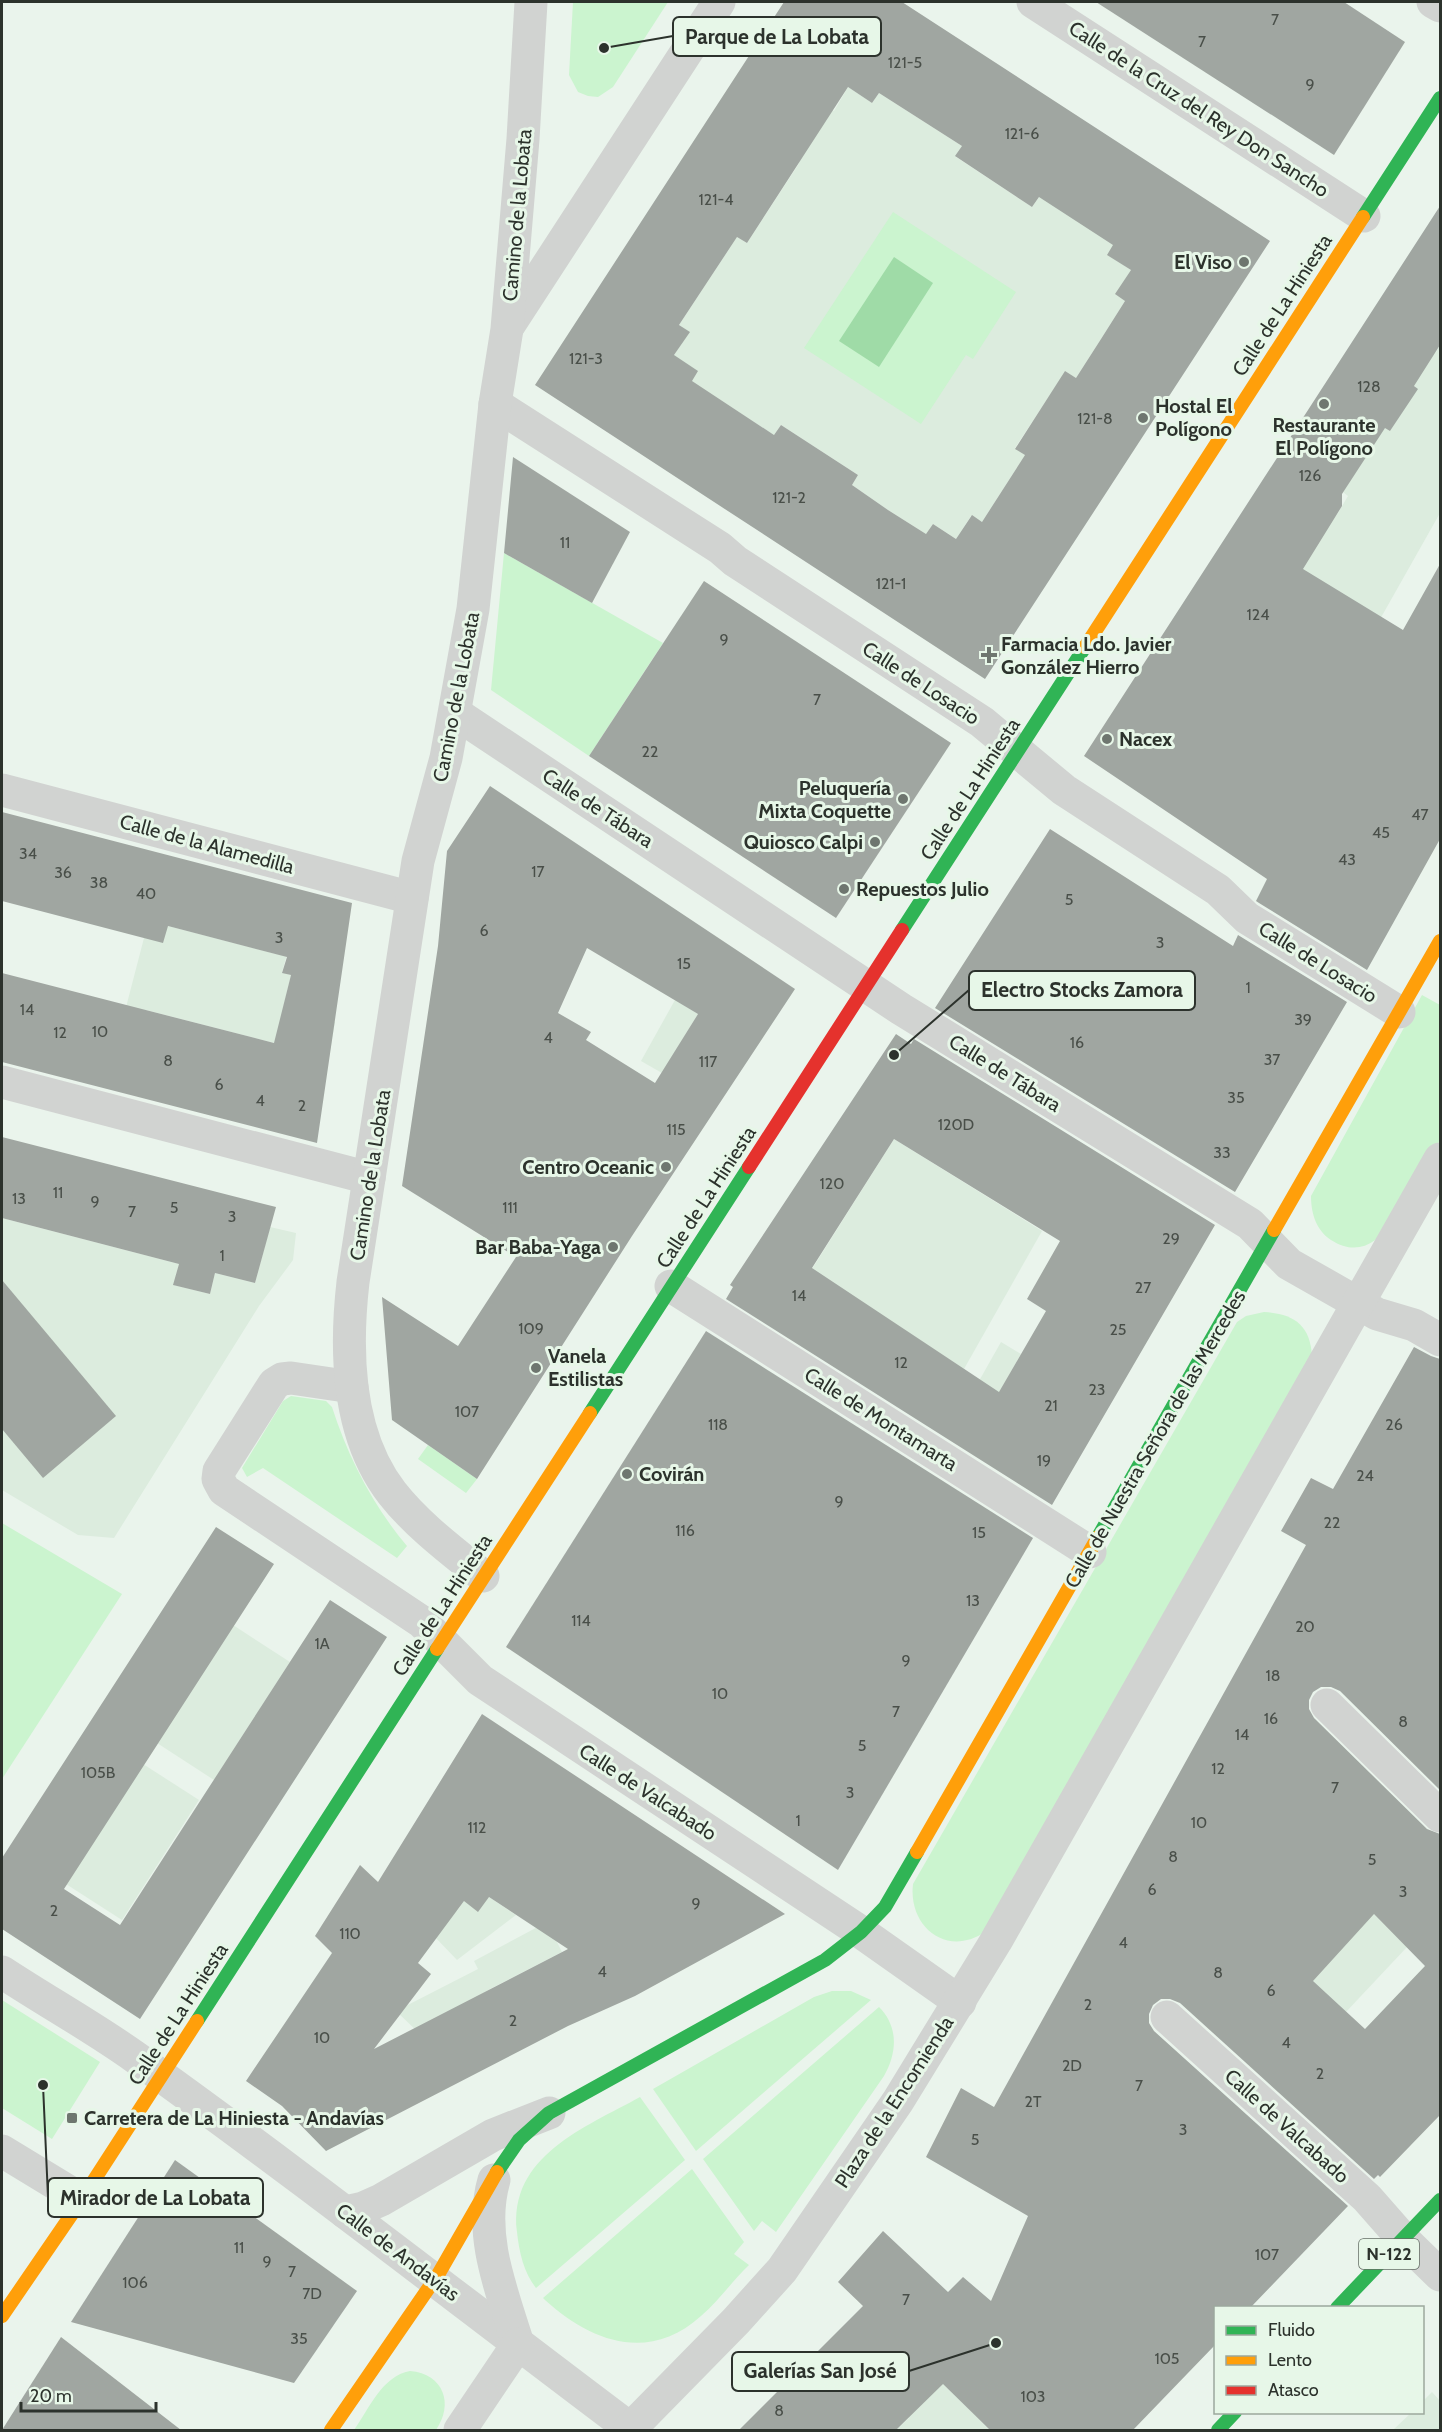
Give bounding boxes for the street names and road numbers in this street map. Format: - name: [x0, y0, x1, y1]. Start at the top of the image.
- street label: Calle de la Cruz del Rey Don Sancho: [1065, 16, 1333, 202]
- street label: Camino de la Lobata: [498, 128, 537, 302]
- street label: Calle de La Hiniesta: [1227, 229, 1337, 380]
- street label: Camino de la Lobata: [428, 610, 484, 784]
- street label: Calle de Losacio: [858, 636, 984, 730]
- street label: Calle de La Hiniesta: [915, 713, 1025, 864]
- street label: Calle de Tábara: [538, 763, 658, 853]
- street label: Calle de la Alamedilla: [117, 809, 297, 879]
- street label: Calle de Losacio: [1254, 916, 1382, 1008]
- street label: Calle de Tábara: [945, 1029, 1066, 1117]
- street label: Camino de la Lobata: [345, 1087, 395, 1262]
- street label: Calle de La Hiniesta: [651, 1121, 761, 1272]
- street label: Calle de Nuestra Señora de las Mercedes: [1060, 1286, 1250, 1592]
- street label: Calle de Montamarta: [800, 1362, 962, 1476]
- street label: Calle de La Hiniesta: [387, 1529, 497, 1680]
- street label: Calle de Valcabado: [575, 1739, 721, 1845]
- street label: Calle de La Hiniesta: [123, 1938, 233, 2089]
- street label: Plaza de la Encomienda: [830, 2011, 959, 2192]
- street label: Calle de Valcabado: [1220, 2064, 1354, 2188]
- street label: Calle de Andavías: [332, 2198, 464, 2306]
- road number: N-122: [1359, 2239, 1419, 2269]

